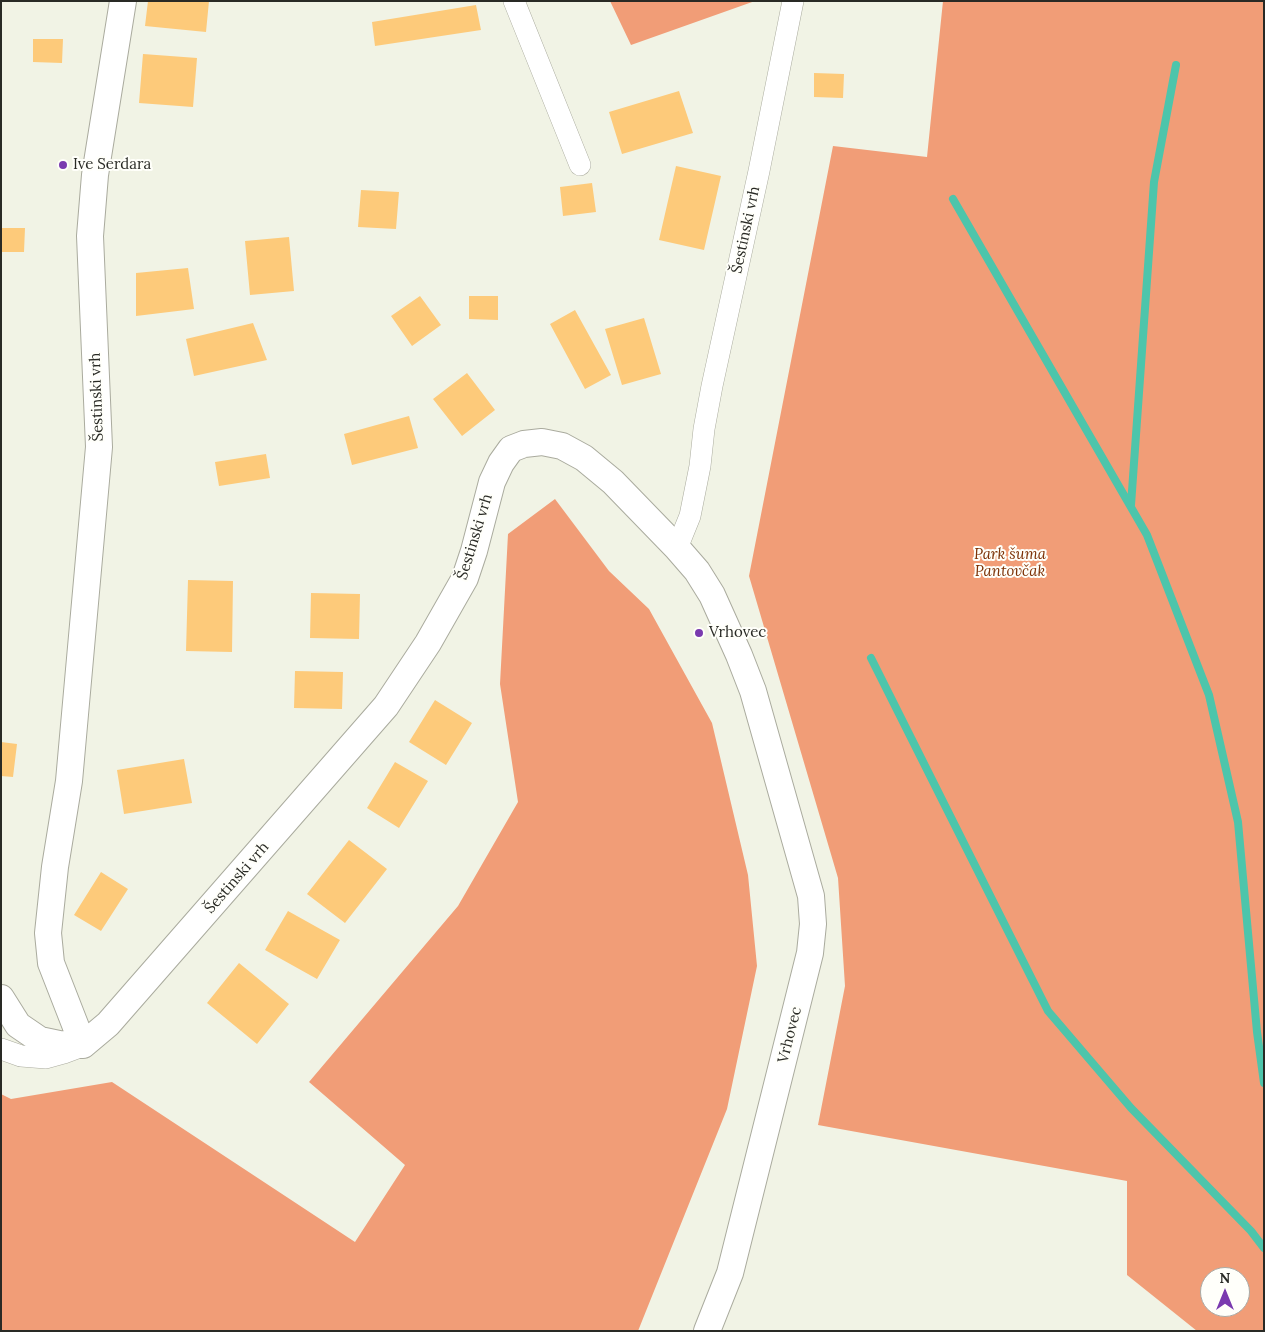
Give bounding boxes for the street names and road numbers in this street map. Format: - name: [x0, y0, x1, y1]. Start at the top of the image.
- street label: Šestinski vrh: [728, 185, 764, 275]
- street label: Šestinski vrh: [86, 352, 108, 442]
- street label: Šestinski vrh: [453, 492, 497, 582]
- street label: Šestinski vrh: [201, 839, 273, 917]
- street label: Vrhovec: [774, 1005, 806, 1065]

